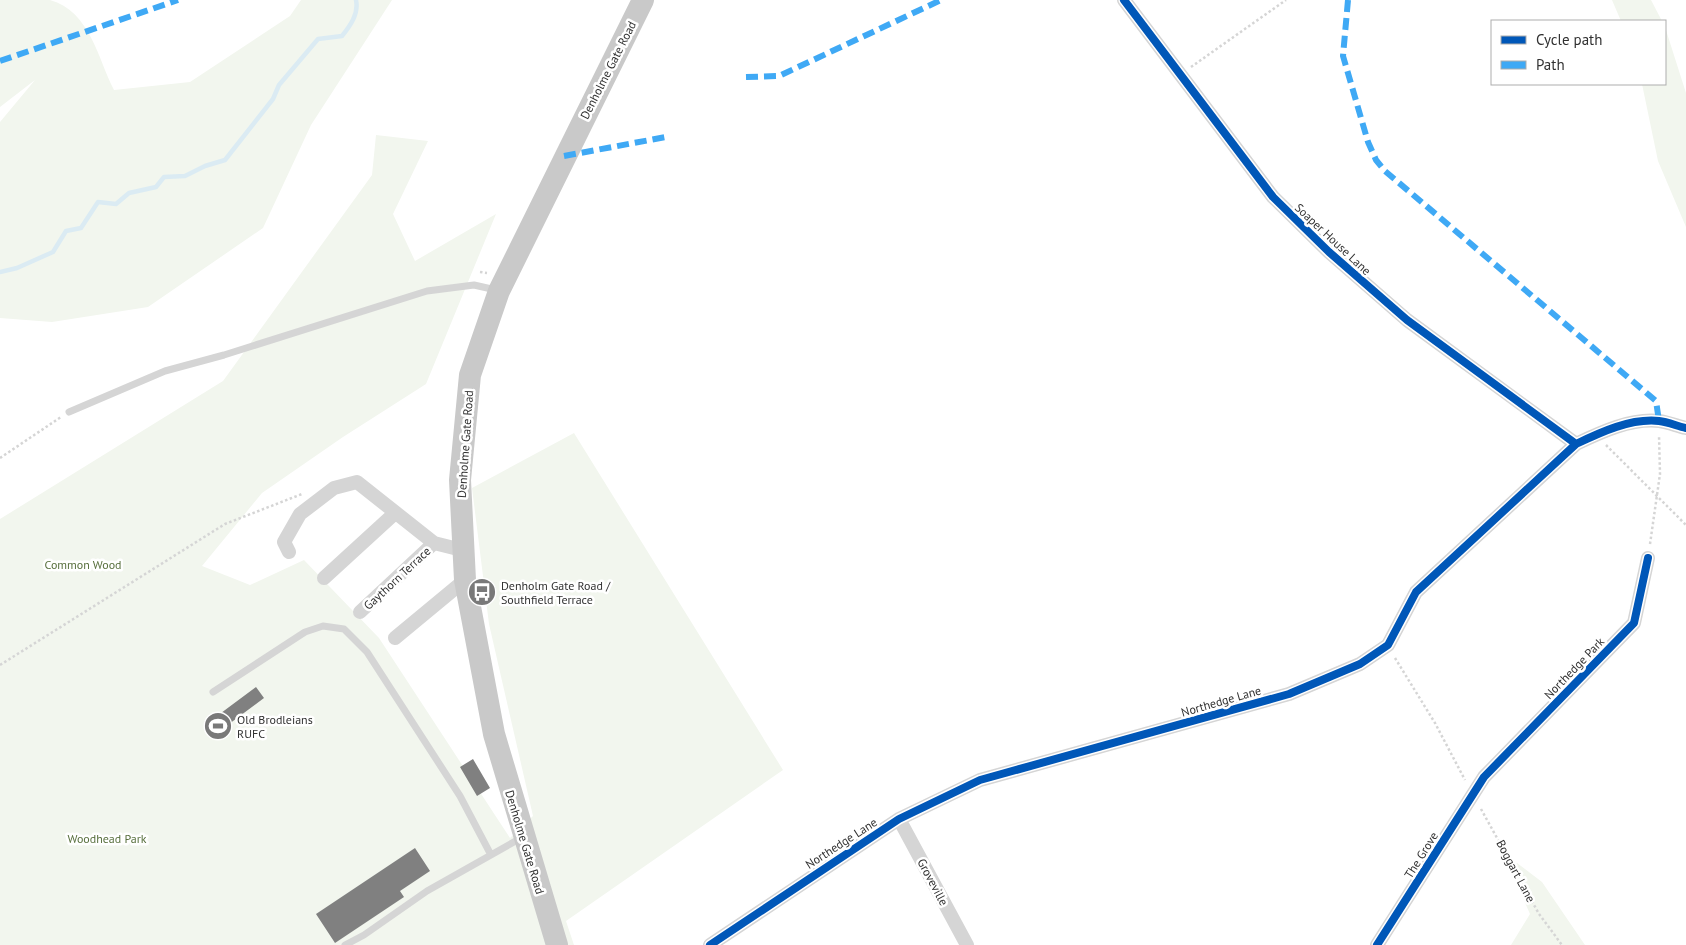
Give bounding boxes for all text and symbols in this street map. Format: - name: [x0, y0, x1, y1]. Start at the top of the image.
- street label: Denholme Gate Road: [577, 18, 639, 122]
- legend: [1491, 20, 1666, 85]
- text: Cycle path: [1536, 30, 1602, 49]
- text: Path: [1536, 55, 1565, 74]
- street label: Soaper House Lane: [1292, 200, 1374, 278]
- street label: Denholme Gate Road: [454, 390, 476, 498]
- street label: Gaythorn Terrace: [360, 543, 434, 613]
- park label: Common Wood: [44, 557, 122, 572]
- bus stop icon: Denholm Gate Road / Southfield Terrace: [467, 577, 497, 607]
- place label: Denholm Gate Road / Southfield Terrace: [501, 578, 611, 607]
- street label: Northedge Park: [1541, 634, 1607, 702]
- street label: Northedge Lane: [1179, 682, 1263, 720]
- sports icon: Old Brodleians RUFC: [203, 711, 233, 741]
- place label: Old Brodleians RUFC: [237, 712, 313, 741]
- street label: Denholme Gate Road: [502, 788, 548, 896]
- street label: Northedge Lane: [802, 814, 880, 872]
- street label: The Grove: [1401, 829, 1441, 881]
- park label: Woodhead Park: [67, 831, 147, 846]
- street label: Boggart Lane: [1493, 837, 1539, 905]
- street label: Groveville: [914, 856, 952, 908]

